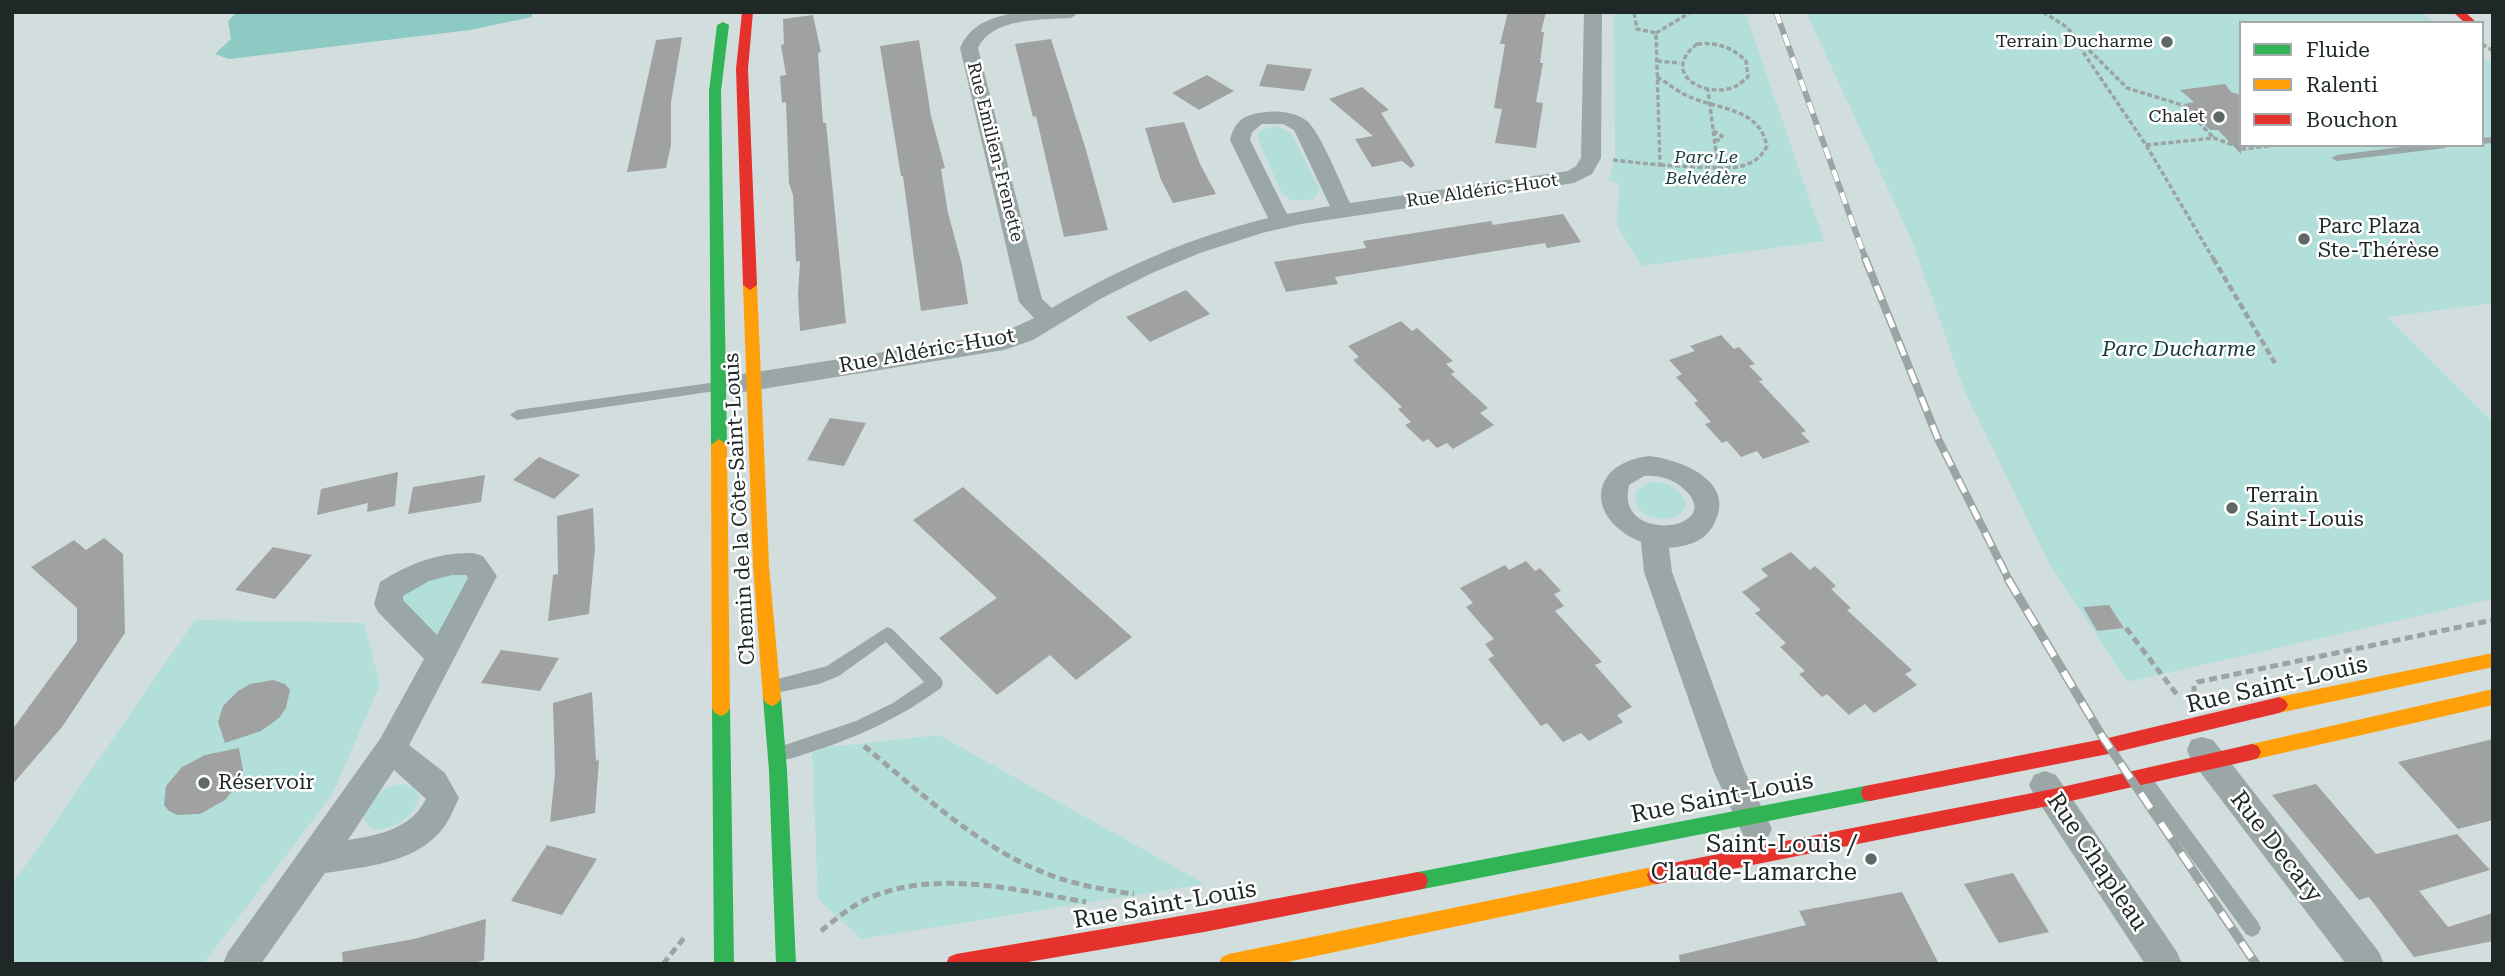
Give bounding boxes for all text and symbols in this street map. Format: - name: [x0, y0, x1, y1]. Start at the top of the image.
- legend: [2239, 21, 2484, 147]
- place label: Terrain Ducharme: [1996, 31, 2153, 53]
- marker: Terrain Ducharme: [2159, 34, 2175, 50]
- text: Fluide: [2306, 38, 2370, 62]
- street label: Rue Emilien-Frenette: [962, 60, 1028, 244]
- text: Ralenti: [2306, 73, 2378, 97]
- place label: Chalet: [2149, 106, 2205, 128]
- text: Bouchon: [2306, 108, 2398, 132]
- marker: Chalet: [2211, 109, 2227, 125]
- park label: Parc Le Belvédère: [1665, 147, 1747, 190]
- street label: Rue Aldéric-Huot: [1405, 170, 1559, 212]
- place label: Parc Plaza Ste-Thérèse: [2318, 214, 2439, 264]
- marker: Parc Plaza Ste-Thérèse: [2296, 231, 2312, 247]
- street label: Rue Aldéric-Huot: [837, 323, 1017, 379]
- park label: Parc Ducharme: [2102, 337, 2256, 363]
- street label: Chemin de la Côte-Saint-Louis: [719, 352, 761, 666]
- place label: Terrain Saint-Louis: [2246, 483, 2364, 533]
- marker: Terrain Saint-Louis: [2224, 500, 2240, 516]
- street label: Rue Saint-Louis: [2184, 650, 2370, 720]
- street label: Rue Saint-Louis: [1628, 766, 1816, 830]
- place label: Réservoir: [218, 770, 314, 796]
- marker: Réservoir: [196, 775, 212, 791]
- street label: Rue Decary: [2224, 786, 2328, 908]
- street label: Rue Chapleau: [2040, 788, 2154, 936]
- place label: Saint-Louis / Claude-Lamarche: [1651, 831, 1857, 887]
- marker: Saint-Louis / Claude-Lamarche: [1863, 851, 1879, 867]
- street label: Rue Saint-Louis: [1071, 875, 1259, 935]

